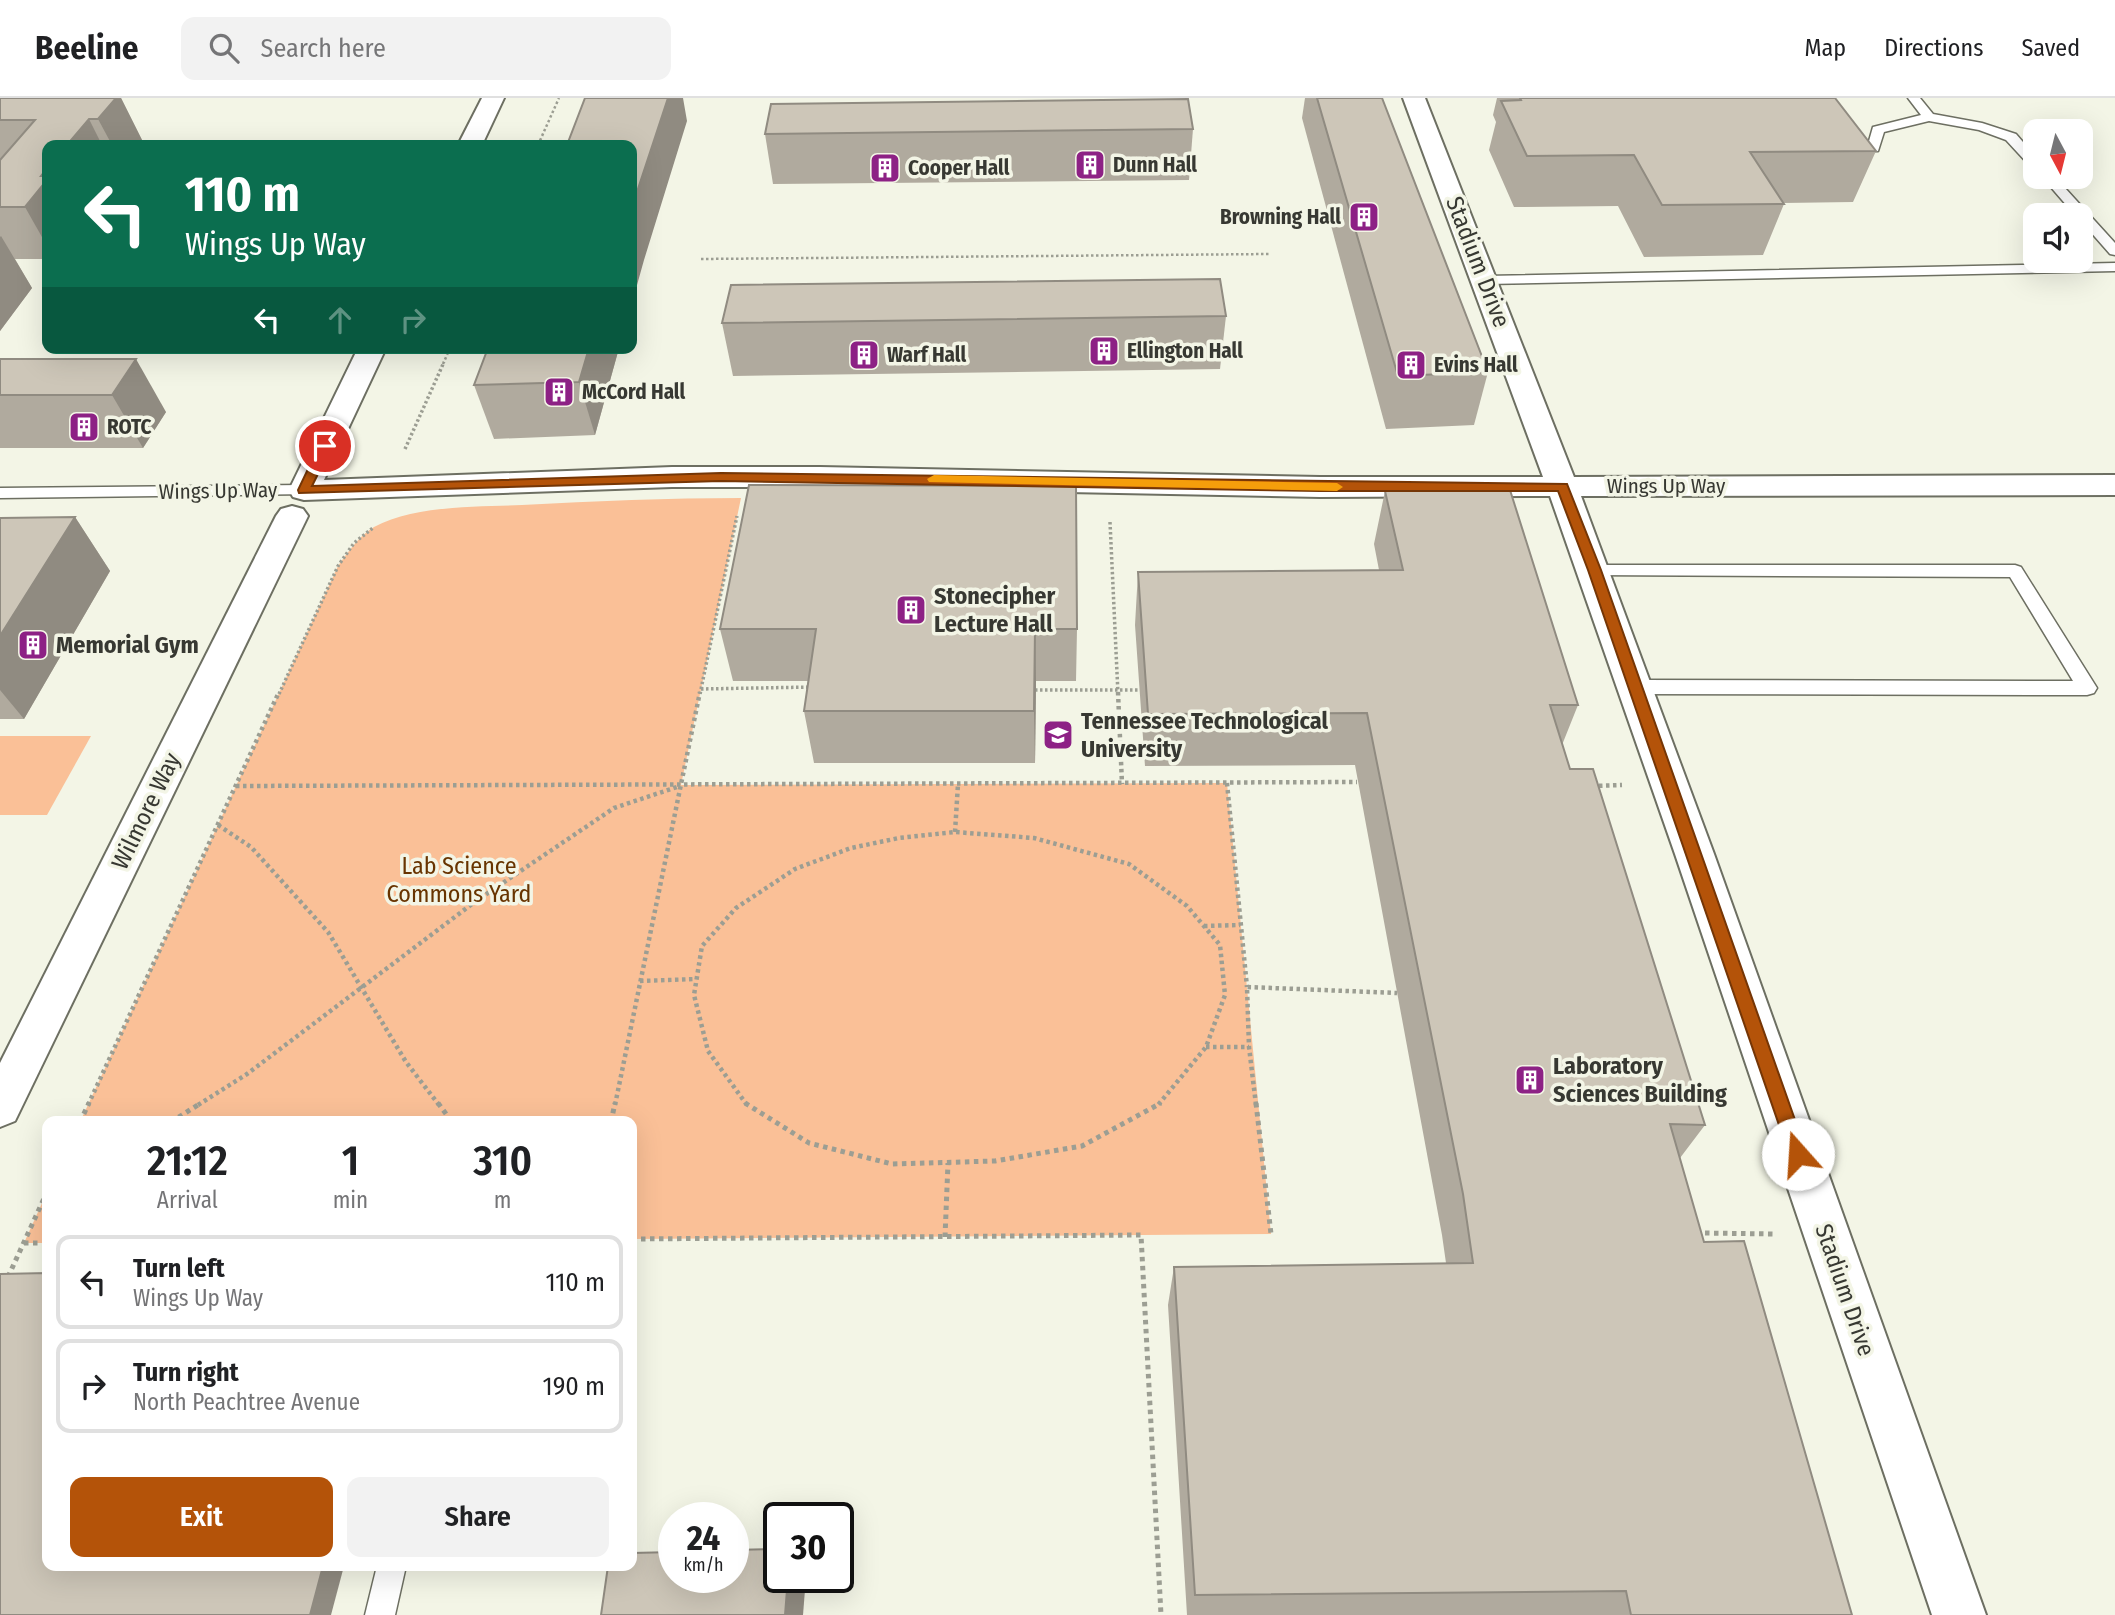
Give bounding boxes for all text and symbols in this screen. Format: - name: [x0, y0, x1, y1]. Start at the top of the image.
- search box: [181, 17, 671, 80]
- text: Beeline: [35, 28, 139, 68]
- icon: search: [205, 29, 243, 67]
- text: Search here: [261, 33, 386, 64]
- text: Map: [1805, 34, 1846, 62]
- text: Directions: [1884, 34, 1983, 62]
- text: Saved: [2021, 34, 2080, 62]
- north arrow: [2023, 119, 2093, 189]
- map controls: [2023, 119, 2093, 273]
- building icon: Dunn Hall: [1073, 148, 1107, 182]
- building icon: Cooper Hall: [868, 151, 902, 185]
- place label: Dunn Hall: [1113, 152, 1197, 178]
- place label: Cooper Hall: [908, 155, 1010, 181]
- text: 110 m: [185, 165, 300, 224]
- icon: left: [70, 168, 161, 259]
- street label: Stadium Drive: [1440, 193, 1516, 331]
- building icon: Browning Hall: [1347, 200, 1381, 234]
- button: sound: [2023, 203, 2093, 273]
- place label: Browning Hall: [1220, 204, 1341, 230]
- text: Wings Up Way: [185, 225, 366, 263]
- icon: left: [248, 301, 286, 339]
- icon: ahead: [321, 301, 359, 339]
- icon: right: [394, 301, 432, 339]
- building icon: Ellington Hall: [1087, 334, 1121, 368]
- building icon: Warf Hall: [847, 338, 881, 372]
- place label: Ellington Hall: [1127, 338, 1243, 364]
- place label: Warf Hall: [887, 342, 967, 368]
- building icon: Evins Hall: [1394, 348, 1428, 382]
- place label: Evins Hall: [1434, 352, 1518, 378]
- building icon: McCord Hall: [542, 375, 576, 409]
- place label: McCord Hall: [582, 379, 686, 405]
- building icon: ROTC: [67, 410, 101, 444]
- place label: ROTC: [107, 414, 152, 440]
- pin: [295, 416, 355, 476]
- icon: arrive: [306, 427, 344, 465]
- street label: Wings Up Way: [1607, 473, 1726, 499]
- street label: Wings Up Way: [158, 477, 278, 505]
- place label: Stonecipher Lecture Hall: [934, 582, 1055, 638]
- building icon: Stonecipher Lecture Hall: [894, 593, 928, 627]
- building icon: Memorial Gym: [16, 628, 50, 662]
- place label: Memorial Gym: [56, 631, 199, 659]
- place label: Tennessee Technological University: [1081, 707, 1328, 763]
- school or university icon: Tennessee Technological University: [1041, 718, 1075, 752]
- street label: Wilmore Way: [106, 748, 186, 874]
- park label: Lab Science Commons Yard: [387, 852, 531, 908]
- place label: Laboratory Sciences Building: [1553, 1052, 1727, 1108]
- building icon: Laboratory Sciences Building: [1513, 1063, 1547, 1097]
- position arrow: [1761, 1117, 1835, 1191]
- text: 21:12: [147, 1136, 228, 1186]
- text: 1: [342, 1136, 359, 1186]
- text: 310: [473, 1136, 532, 1186]
- text: Arrival: [157, 1186, 218, 1214]
- text: min: [333, 1186, 368, 1214]
- text: m: [494, 1186, 511, 1214]
- street label: Stadium Drive: [1809, 1220, 1881, 1360]
- text: Turn left: [133, 1253, 225, 1284]
- icon: left: [74, 1263, 112, 1301]
- text: 110 m: [545, 1267, 605, 1298]
- text: Wings Up Way: [133, 1284, 263, 1312]
- text: Turn right: [133, 1357, 239, 1388]
- icon: right: [74, 1367, 112, 1405]
- text: 190 m: [543, 1371, 605, 1402]
- text: North Peachtree Avenue: [133, 1388, 360, 1416]
- button: Exit: [70, 1477, 333, 1557]
- button: Share: [347, 1477, 609, 1557]
- speed limit sign: 30: [763, 1502, 854, 1593]
- text: 24: [687, 1517, 720, 1559]
- text: km/h: [683, 1554, 724, 1576]

